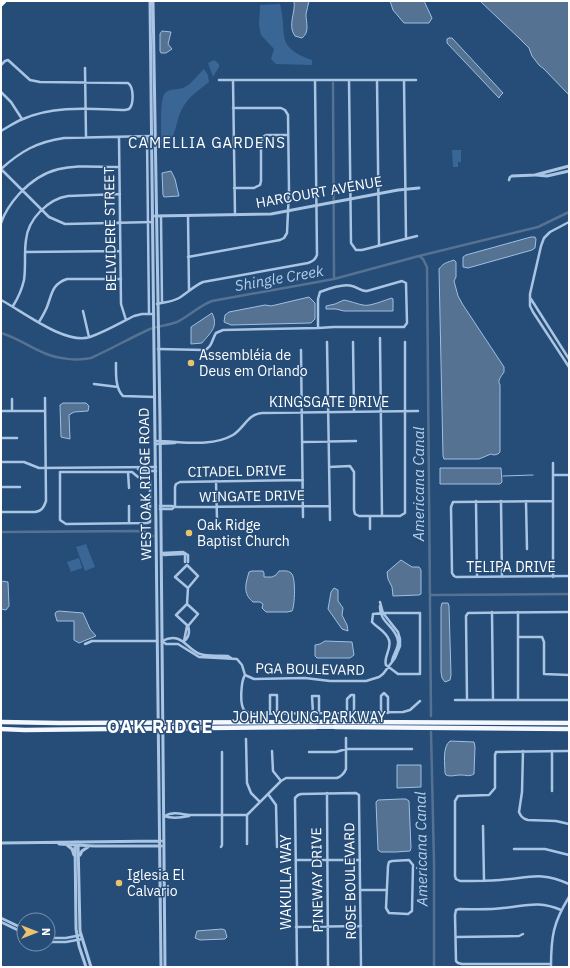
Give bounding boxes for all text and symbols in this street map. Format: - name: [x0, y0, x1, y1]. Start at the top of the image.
- district label: CAMELLIA GARDENS: [128, 133, 286, 152]
- street label: BELVIDERE STREET: [100, 166, 120, 292]
- street label: HARCOURT AVENUE: [254, 172, 384, 212]
- water label: Shingle Creek: [233, 261, 325, 295]
- place label: Assembléia de Deus em Orlando: [199, 346, 308, 380]
- marker: Assembléia de Deus em Orlando: [186, 358, 196, 368]
- street label: KINGSGATE DRIVE: [269, 393, 389, 411]
- street label: WEST OAK RIDGE ROAD: [135, 407, 155, 561]
- water label: Americana Canal: [409, 427, 428, 542]
- street label: CITADEL DRIVE: [187, 461, 287, 481]
- street label: WINGATE DRIVE: [199, 486, 305, 506]
- place label: Oak Ridge Baptist Church: [197, 516, 290, 550]
- marker: Oak Ridge Baptist Church: [184, 528, 194, 538]
- street label: TELIPA DRIVE: [466, 558, 556, 576]
- street label: PGA BOULEVARD: [255, 659, 365, 679]
- street label: JOHN YOUNG PARKWAY: [232, 708, 387, 726]
- district label: OAK RIDGE: [107, 715, 213, 738]
- water label: Americana Canal: [411, 791, 432, 908]
- street label: ROSE BOULEVARD: [340, 822, 360, 940]
- street label: PINEWAY DRIVE: [307, 827, 327, 933]
- street label: WAKULLA WAY: [277, 834, 295, 930]
- place label: Iglesia El Calvario: [127, 866, 185, 900]
- marker: Iglesia El Calvario: [114, 878, 124, 888]
- north arrow: [16, 912, 56, 952]
- text: N: [39, 928, 53, 936]

